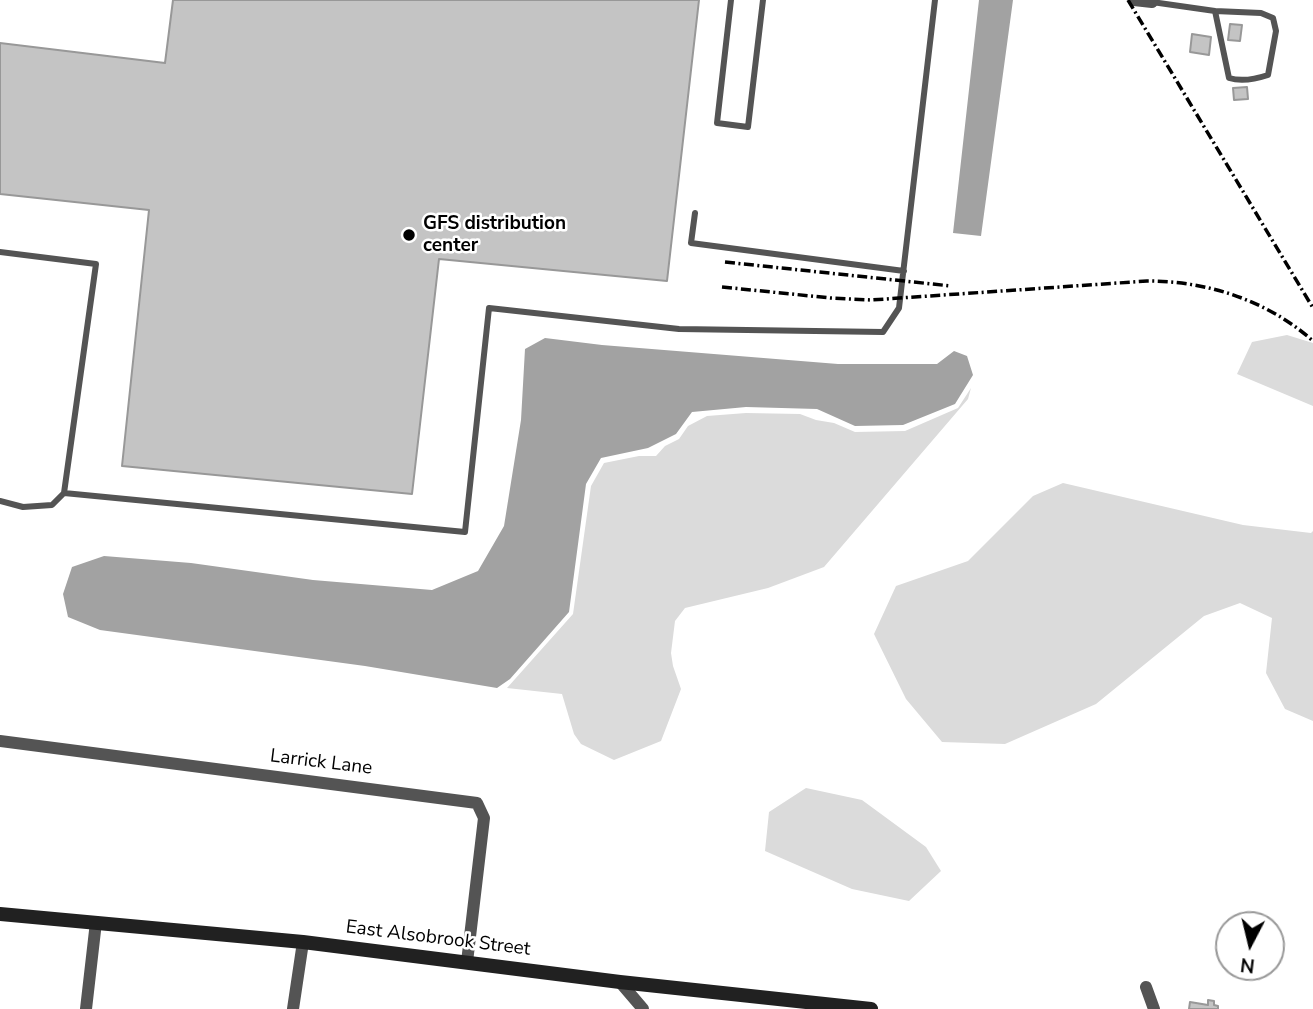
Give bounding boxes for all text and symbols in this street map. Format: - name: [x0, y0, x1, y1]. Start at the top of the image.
- place label: GFS distribution center: [423, 213, 566, 257]
- marker: GFS distribution center: [401, 227, 417, 243]
- street label: Larrick Lane: [269, 745, 373, 781]
- north arrow: [1215, 911, 1285, 981]
- street label: East Alsobrook Street: [344, 916, 532, 962]
- text: N: [1239, 951, 1256, 979]

